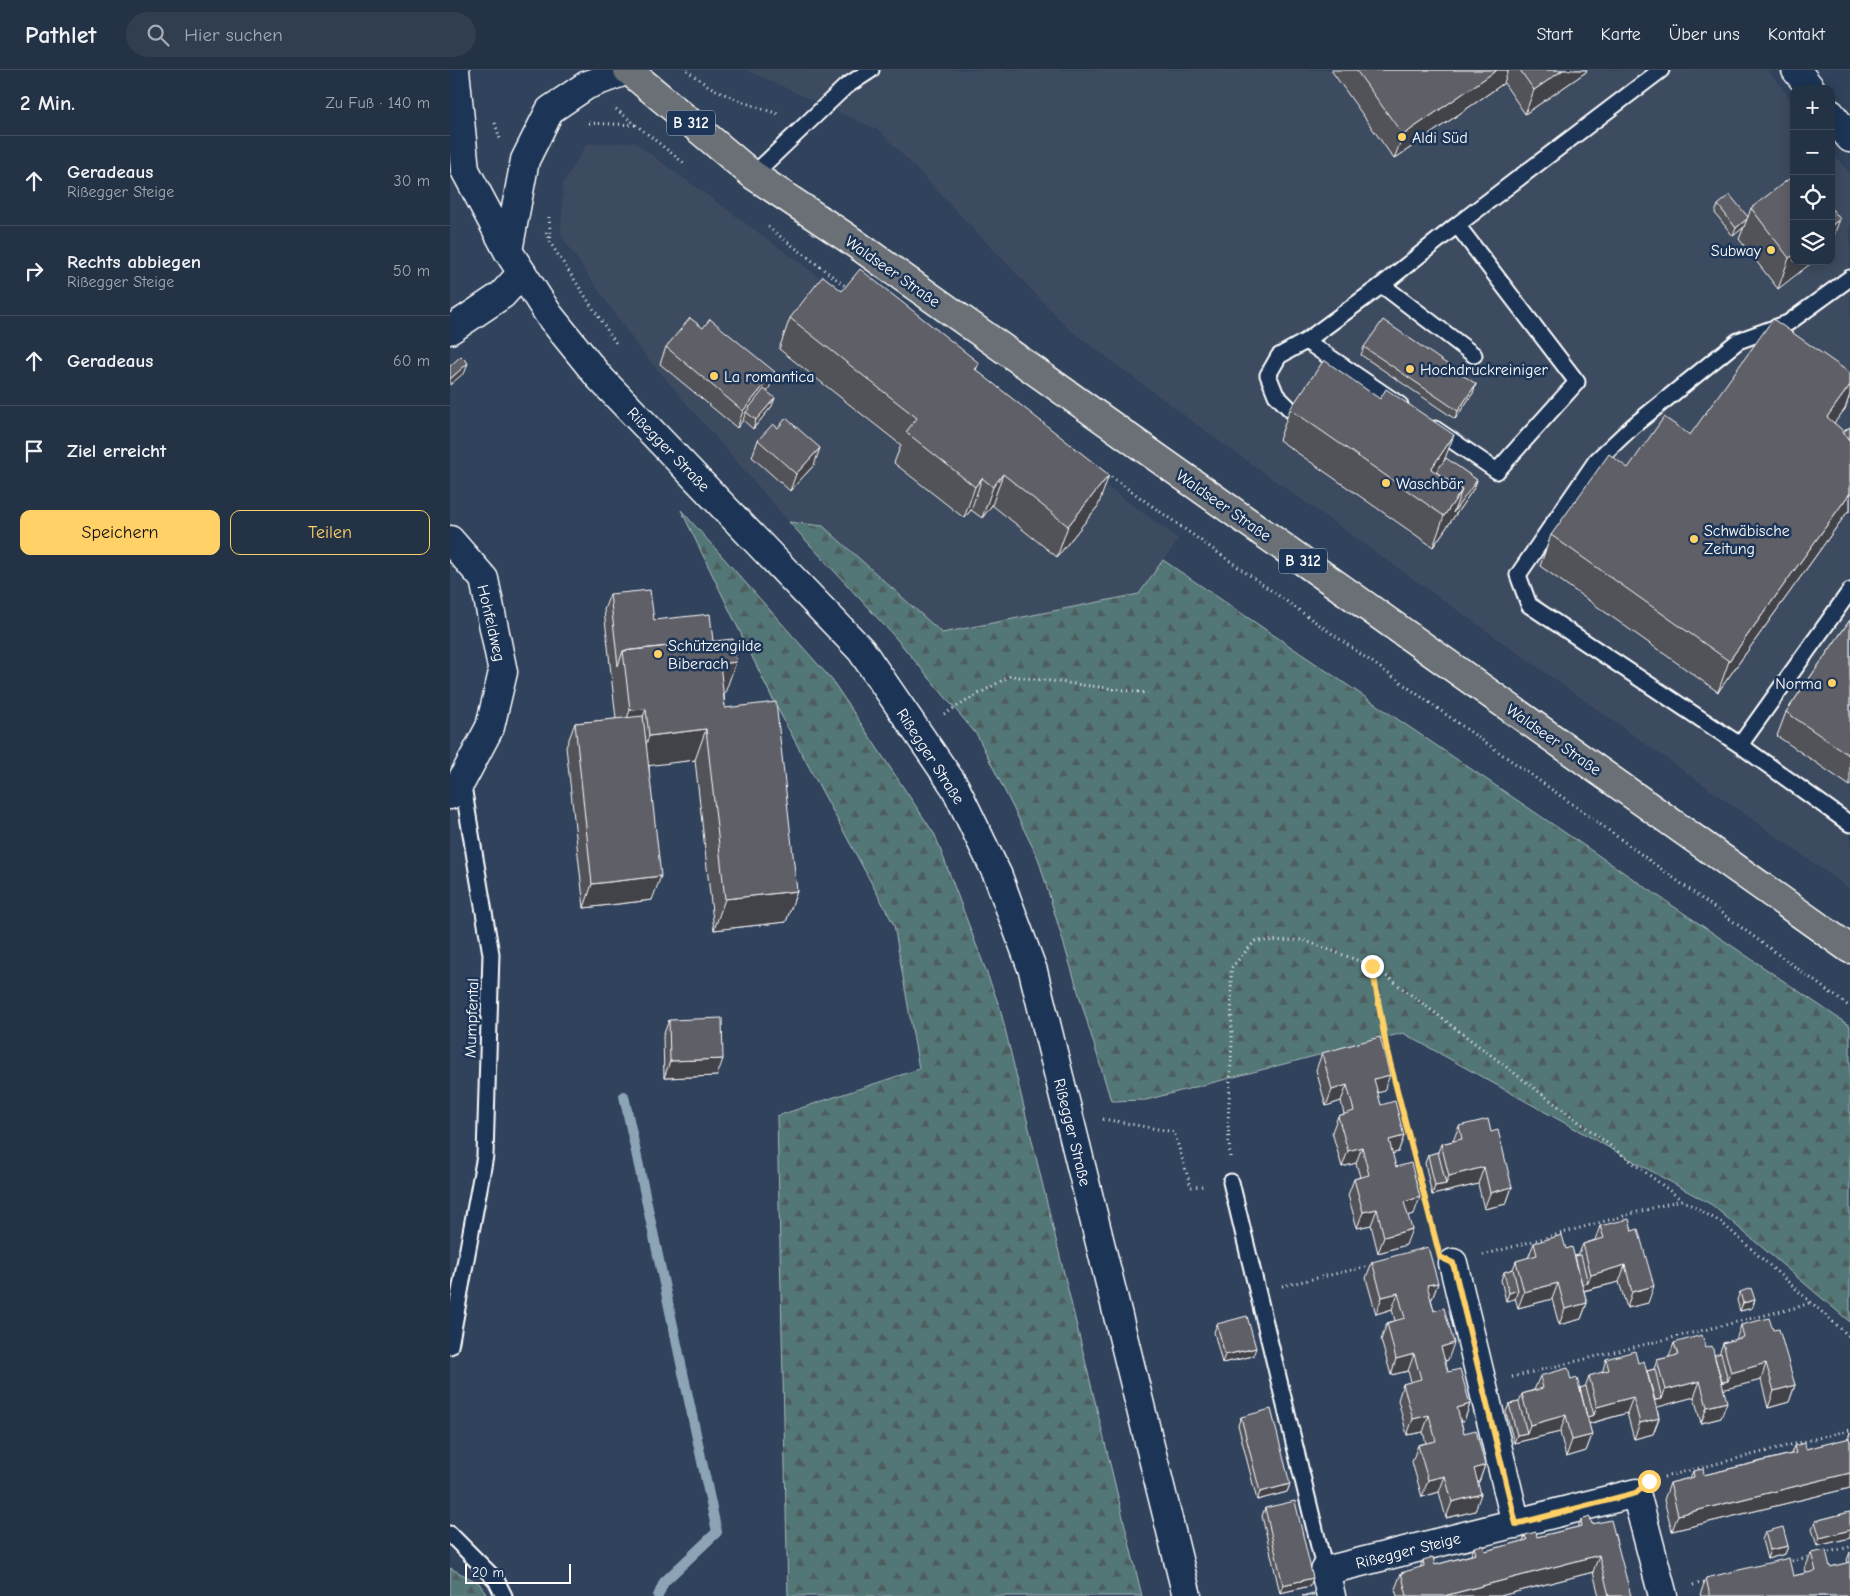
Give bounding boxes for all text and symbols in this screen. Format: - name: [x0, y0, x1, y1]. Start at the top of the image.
- search box: [126, 12, 476, 57]
- text: Pathlet: [25, 21, 96, 49]
- icon: search: [144, 21, 172, 49]
- text: Hier suchen: [184, 24, 283, 46]
- text: Start: [1536, 24, 1573, 45]
- text: Karte: [1601, 24, 1641, 45]
- text: Über uns: [1669, 24, 1740, 45]
- text: Kontakt: [1768, 24, 1825, 45]
- map controls: [1790, 85, 1835, 265]
- button: +: [1790, 85, 1835, 130]
- text: 2 Min.: [20, 91, 75, 115]
- text: Zu Fuß · 140 m: [325, 94, 430, 112]
- road number: B 312: [667, 110, 715, 136]
- place label: Aldi Süd: [1412, 129, 1468, 147]
- button: −: [1790, 130, 1835, 175]
- marker: Aldi Süd: [1396, 131, 1408, 143]
- text: Geradeaus: [67, 161, 153, 183]
- icon: ahead: [20, 167, 48, 195]
- text: 30 m: [394, 172, 430, 190]
- button: locate: [1790, 175, 1835, 220]
- text: Rißegger Steige: [67, 183, 174, 201]
- button: layers: [1790, 220, 1835, 265]
- street label: Waldseer Straße: [842, 232, 943, 311]
- place label: Subway: [1711, 242, 1762, 260]
- marker: Subway: [1765, 244, 1777, 256]
- text: Rechts abbiegen: [67, 251, 201, 273]
- icon: right: [20, 257, 48, 285]
- text: 50 m: [393, 262, 430, 280]
- text: Rißegger Steige: [67, 273, 174, 291]
- icon: ahead: [20, 347, 48, 375]
- text: Geradeaus: [67, 350, 153, 372]
- text: 60 m: [393, 352, 430, 370]
- place label: Hochdruckreiniger: [1420, 361, 1548, 379]
- marker: Hochdruckreiniger: [1404, 363, 1416, 375]
- place label: La romantica: [724, 368, 814, 386]
- marker: La romantica: [708, 370, 720, 382]
- street label: Rißegger Straße: [623, 404, 713, 496]
- icon: arrive: [20, 437, 48, 465]
- text: Ziel erreicht: [67, 440, 166, 462]
- street label: Waldseer Straße: [1173, 466, 1274, 545]
- place label: Waschbär: [1396, 475, 1464, 493]
- marker: Waschbär: [1380, 477, 1392, 489]
- button: Speichern: [20, 510, 220, 555]
- button: Teilen: [230, 510, 430, 555]
- place label: Schwäbische Zeitung: [1704, 522, 1790, 558]
- marker: Schwäbische Zeitung: [1688, 533, 1700, 545]
- road number: B 312: [1279, 548, 1327, 574]
- street label: Hohfeldweg: [473, 583, 509, 664]
- place label: Schützengilde Biberach: [668, 637, 761, 673]
- marker: Schützengilde Biberach: [652, 648, 664, 660]
- place label: Norma: [1775, 675, 1822, 693]
- marker: Norma: [1826, 677, 1838, 689]
- street label: Waldseer Straße: [1503, 700, 1604, 779]
- street label: Rißegger Straße: [893, 705, 968, 808]
- route end: [1361, 955, 1384, 978]
- street label: Mumpfental: [462, 978, 482, 1058]
- street label: Rißegger Straße: [1050, 1076, 1094, 1188]
- route start: [1638, 1470, 1661, 1493]
- street label: Rißegger Steige: [1354, 1529, 1463, 1573]
- scale bar: [465, 1561, 571, 1584]
- text: 20 m: [472, 1564, 504, 1581]

